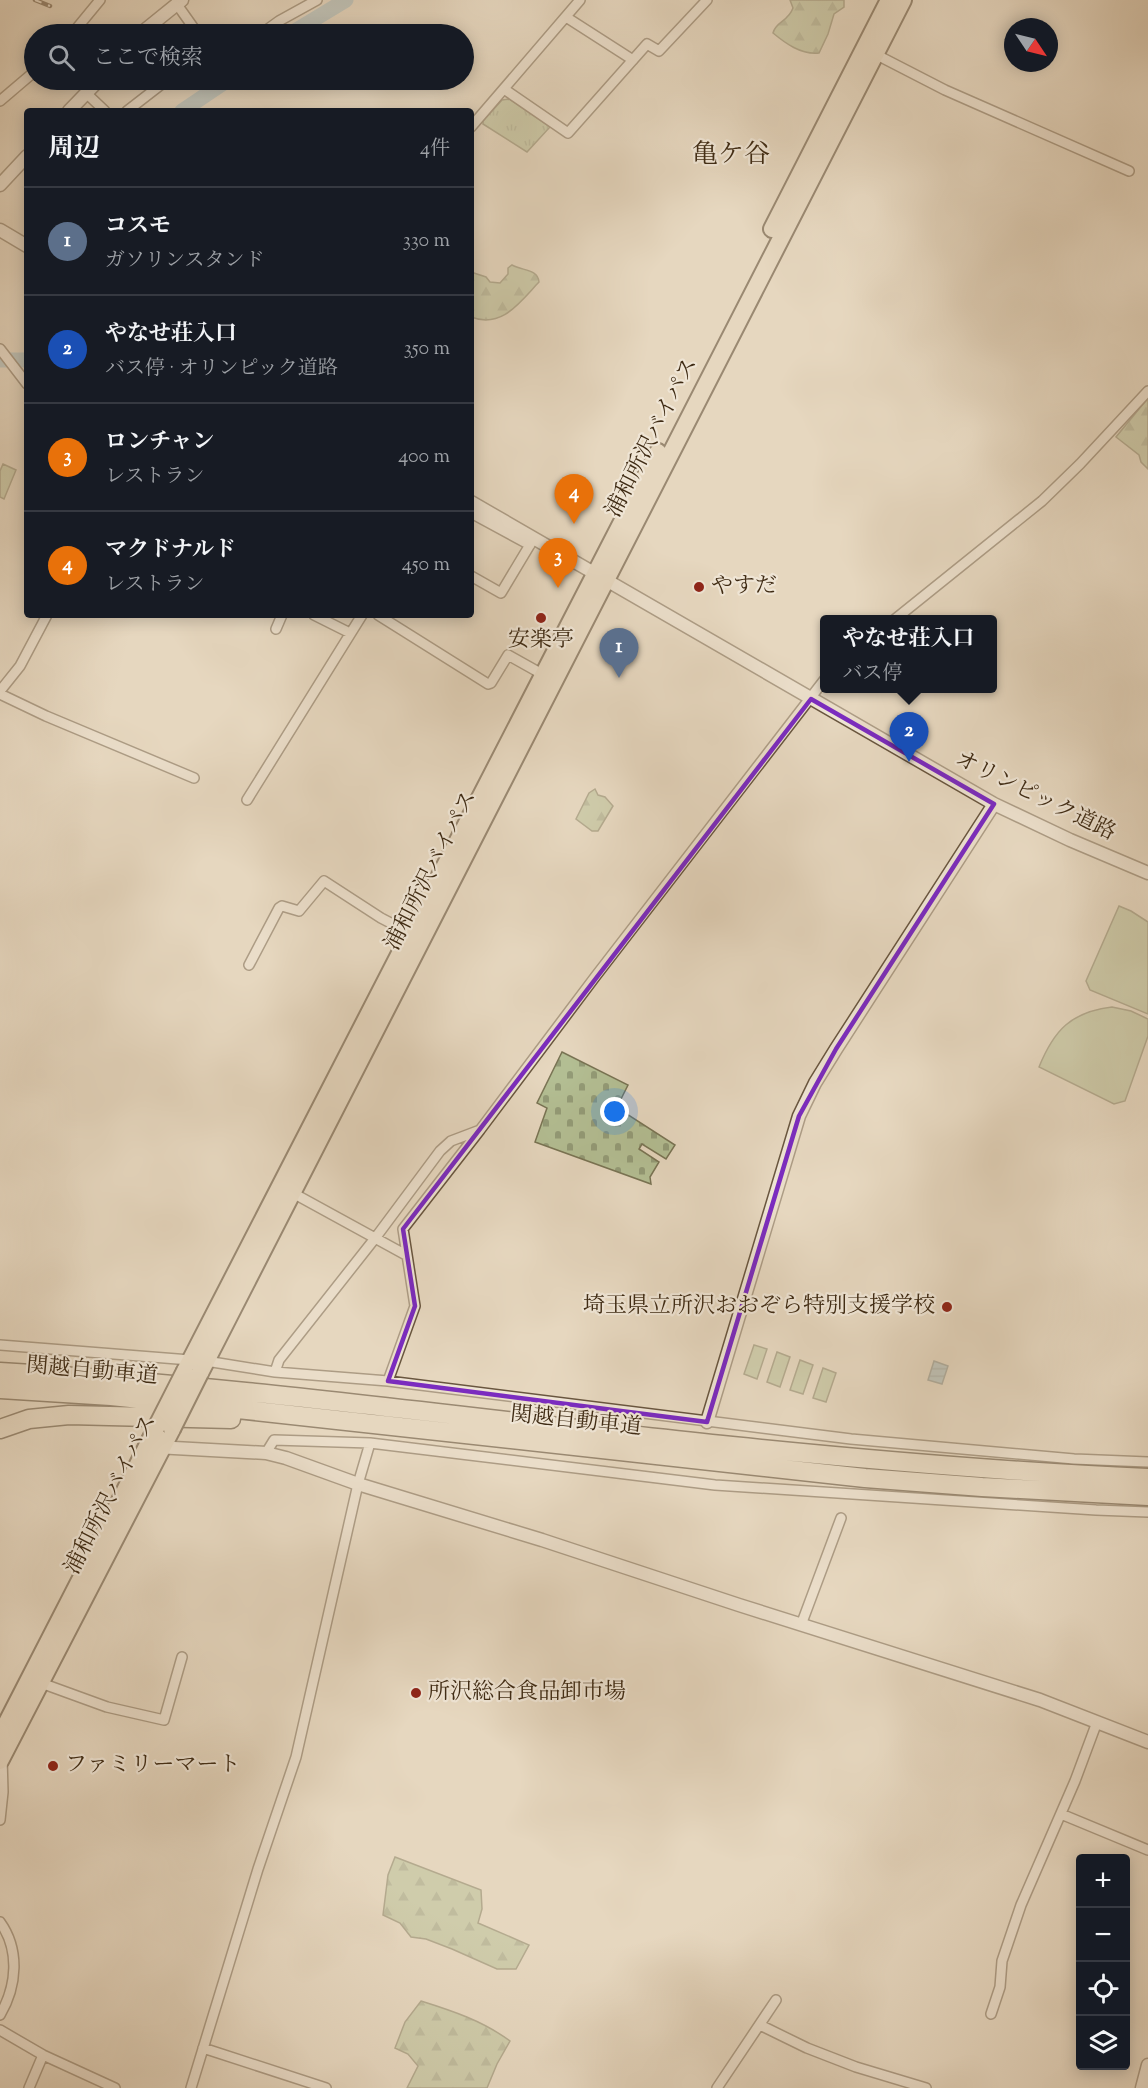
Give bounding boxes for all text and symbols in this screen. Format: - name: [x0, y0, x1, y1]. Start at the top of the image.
- north arrow: [1004, 18, 1058, 72]
- search box: [24, 24, 474, 90]
- icon: search: [45, 41, 78, 74]
- text: ここで検索: [93, 43, 203, 75]
- text: 周辺: [48, 131, 100, 168]
- text: 4件: [420, 135, 450, 164]
- district label: 亀ケ谷: [692, 137, 770, 174]
- text: コスモ: [105, 211, 171, 243]
- text: 1: [64, 227, 71, 256]
- text: 330 m: [403, 227, 450, 256]
- text: ガソリンスタンド: [105, 247, 264, 276]
- text: やなせ荘入口: [105, 319, 237, 351]
- text: 2: [63, 335, 72, 364]
- text: 350 m: [404, 335, 450, 364]
- street label: 浦和所沢バイパス: [599, 353, 707, 523]
- text: バス停 · オリンピック道路: [105, 355, 338, 384]
- text: ロンチャン: [105, 427, 214, 459]
- text: 3: [63, 443, 72, 472]
- text: 400 m: [398, 443, 450, 472]
- text: レストラン: [105, 463, 204, 492]
- pin: 4: [554, 474, 594, 524]
- text: マクドナルド: [105, 535, 236, 567]
- pin: 3: [538, 538, 578, 588]
- text: 4: [62, 551, 73, 580]
- text: 450 m: [402, 551, 450, 580]
- text: レストラン: [105, 571, 204, 600]
- place label: やすだ: [711, 571, 777, 603]
- marker: やすだ: [692, 580, 706, 594]
- marker: 安楽亭: [534, 611, 548, 625]
- popup: [820, 615, 997, 693]
- text: やなせ荘入口: [842, 624, 975, 656]
- place label: 安楽亭: [508, 625, 574, 657]
- pin: 1: [600, 628, 638, 678]
- text: バス停: [842, 660, 902, 689]
- pin: 2: [890, 712, 928, 762]
- street label: オリンピック道路: [949, 744, 1121, 850]
- street label: 浦和所沢バイパス: [378, 786, 486, 956]
- your location: [600, 1097, 629, 1126]
- place label: 埼玉県立所沢おおぞら特別支援学校: [583, 1291, 935, 1323]
- marker: 埼玉県立所沢おおぞら特別支援学校: [940, 1300, 954, 1314]
- street label: 関越自動車道: [25, 1350, 159, 1394]
- street label: 関越自動車道: [509, 1399, 643, 1445]
- street label: 浦和所沢バイパス: [58, 1410, 166, 1580]
- place label: 所沢総合食品卸市場: [428, 1677, 626, 1709]
- marker: 所沢総合食品卸市場: [409, 1686, 423, 1700]
- place label: ファミリーマート: [65, 1750, 241, 1782]
- marker: ファミリーマート: [46, 1759, 60, 1773]
- map controls: [1076, 1854, 1130, 2070]
- button: +: [1076, 1854, 1130, 1908]
- button: −: [1076, 1908, 1130, 1962]
- button: locate: [1076, 1962, 1130, 2016]
- button: layers: [1076, 2016, 1130, 2070]

